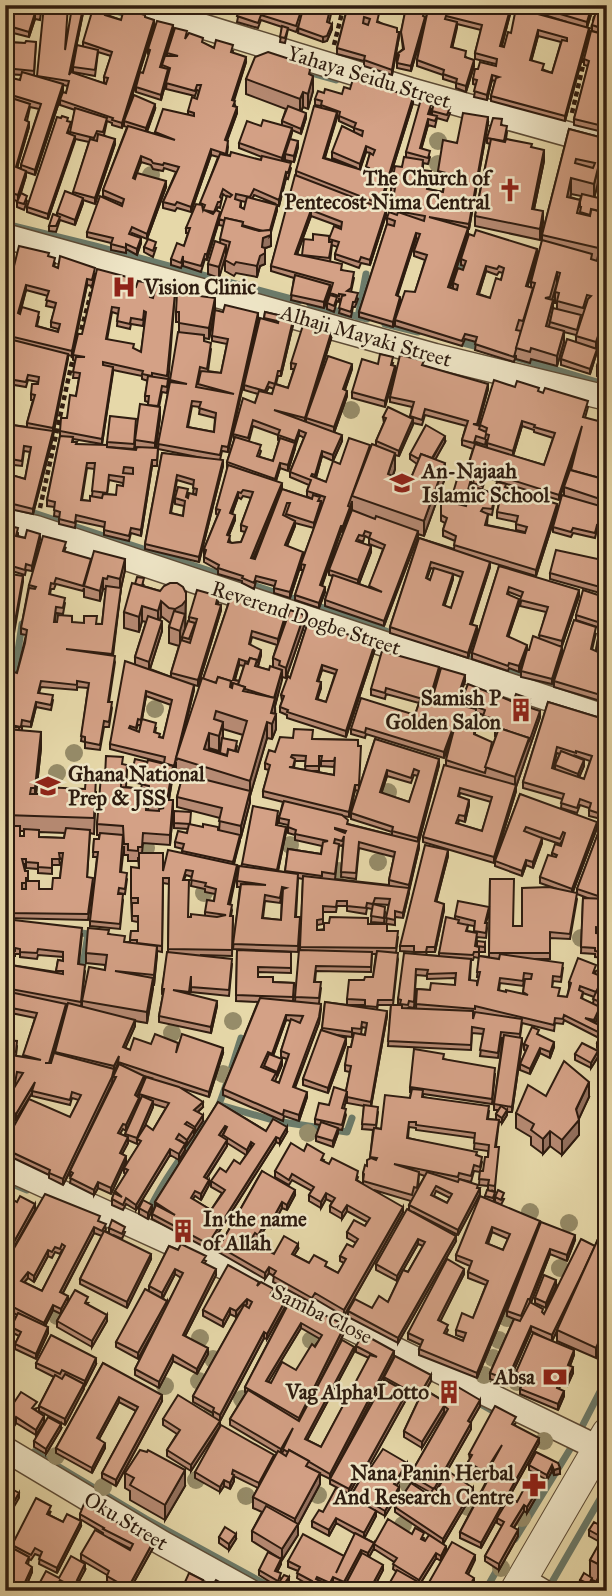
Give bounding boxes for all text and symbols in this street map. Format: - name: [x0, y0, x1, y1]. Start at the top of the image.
- street label: Yahaya Seidu Street: [284, 40, 454, 114]
- place label: The Church of Pentecost Nima Central: [284, 165, 494, 215]
- church icon: The Church of Pentecost Nima Central: [496, 176, 524, 204]
- hospital icon: Vision Clinic: [110, 273, 138, 301]
- place label: Vision Clinic: [143, 274, 256, 300]
- street label: Alhaji Mayaki Street: [276, 299, 455, 373]
- place label: An-Najaah Islamic School: [420, 458, 551, 508]
- school or university icon: An-Najaah Islamic School: [388, 469, 416, 497]
- street label: Reverend Dogbe Street: [208, 575, 404, 661]
- place label: Samish P Golden Salon: [386, 685, 502, 735]
- building icon: Samish P Golden Salon: [507, 696, 535, 724]
- place label: Ghana National Prep & JSS: [68, 761, 206, 812]
- school or university icon: Ghana National Prep & JSS: [34, 772, 62, 800]
- place label: In the name of Allah: [203, 1206, 307, 1256]
- building icon: In the name of Allah: [169, 1217, 197, 1245]
- street label: Samba Close: [267, 1278, 377, 1350]
- bank icon: Absa: [541, 1363, 569, 1391]
- place label: Absa: [492, 1364, 536, 1390]
- building icon: Vag Alpha Lotto: [435, 1378, 463, 1406]
- place label: Vag Alpha Lotto: [285, 1379, 429, 1405]
- place label: Nana Panin Herbal And Research Centre: [332, 1460, 515, 1510]
- pharmacy icon: Nana Panin Herbal And Research Centre: [520, 1471, 548, 1499]
- street label: Oku Street: [79, 1486, 173, 1557]

